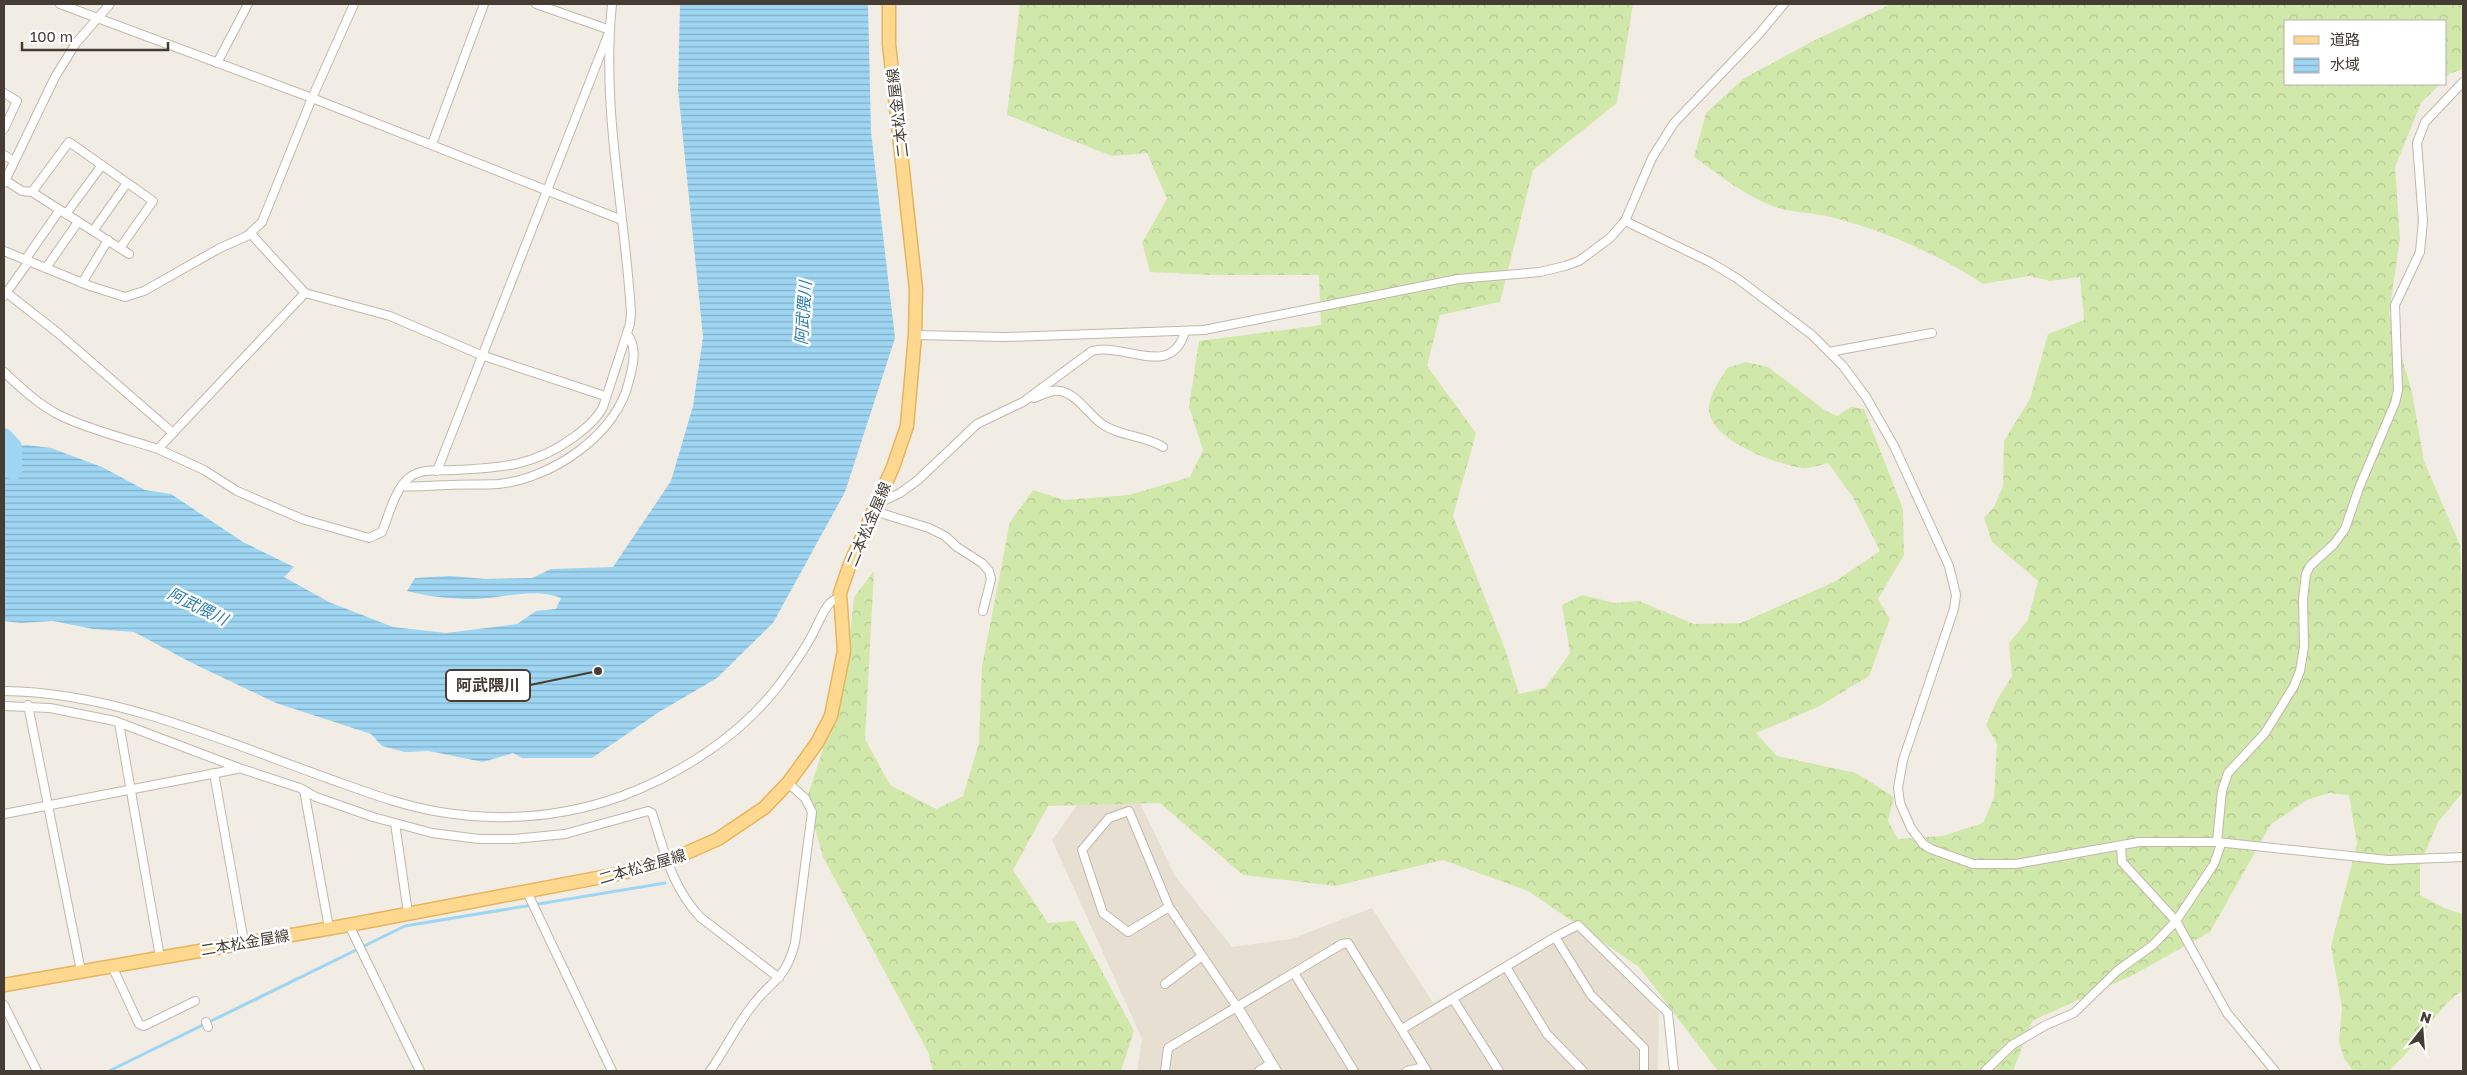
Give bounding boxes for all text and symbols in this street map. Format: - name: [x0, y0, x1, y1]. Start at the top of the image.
- scale bar: [22, 20, 169, 52]
- legend: [2284, 20, 2447, 85]
- text: 100 m: [30, 27, 73, 45]
- text: 道路: [2330, 30, 2360, 48]
- text: 水域: [2330, 55, 2360, 73]
- street label: 二本松金屋線: [883, 67, 911, 159]
- water label: 阿武隈川: [791, 278, 815, 346]
- street label: 二本松金屋線: [842, 479, 894, 569]
- water label: 阿武隈川: [165, 583, 233, 630]
- callout: 阿武隈川: [446, 670, 530, 701]
- text: 阿武隈川: [456, 675, 520, 695]
- street label: 二本松金屋線: [596, 845, 688, 887]
- street label: 二本松金屋線: [199, 925, 291, 959]
- north arrow: [2397, 1005, 2447, 1055]
- text: N: [2418, 1007, 2434, 1027]

